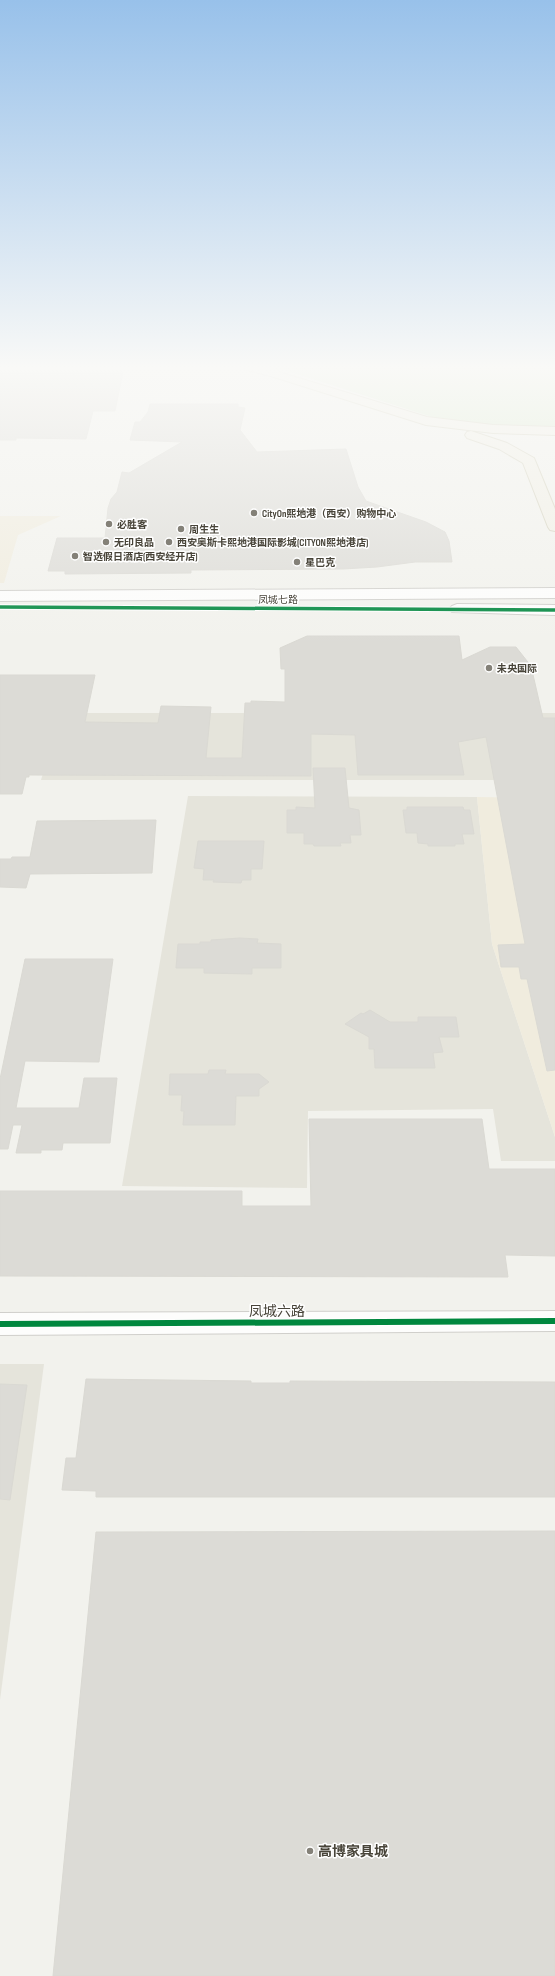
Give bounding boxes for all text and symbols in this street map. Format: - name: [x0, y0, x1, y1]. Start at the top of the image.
- marker: CityOn熙地港（西安）购物中心: [249, 508, 259, 518]
- place label: CityOn熙地港（西安）购物中心: [262, 508, 396, 520]
- marker: 必胜客: [104, 519, 114, 529]
- place label: 必胜客: [117, 519, 148, 531]
- marker: 周生生: [176, 524, 186, 534]
- place label: 周生生: [189, 524, 219, 536]
- place label: 西安奥斯卡熙地港国际影城(CITYON熙地港店): [177, 536, 368, 549]
- marker: 无印良品: [101, 537, 111, 547]
- place label: 无印良品: [114, 537, 154, 549]
- marker: 西安奥斯卡熙地港国际影城(CITYON熙地港店): [164, 537, 174, 547]
- marker: 智选假日酒店(西安经开店): [70, 551, 80, 561]
- place label: 智选假日酒店(西安经开店): [83, 551, 198, 563]
- marker: 星巴克: [292, 557, 302, 567]
- place label: 星巴克: [305, 557, 335, 569]
- street label: 凤城七路: [258, 594, 298, 606]
- marker: 未央国际: [484, 663, 494, 673]
- place label: 未央国际: [496, 663, 537, 675]
- street label: 凤城六路: [249, 1303, 305, 1320]
- place label: 高博家具城: [318, 1843, 388, 1860]
- marker: 高博家具城: [305, 1846, 315, 1856]

